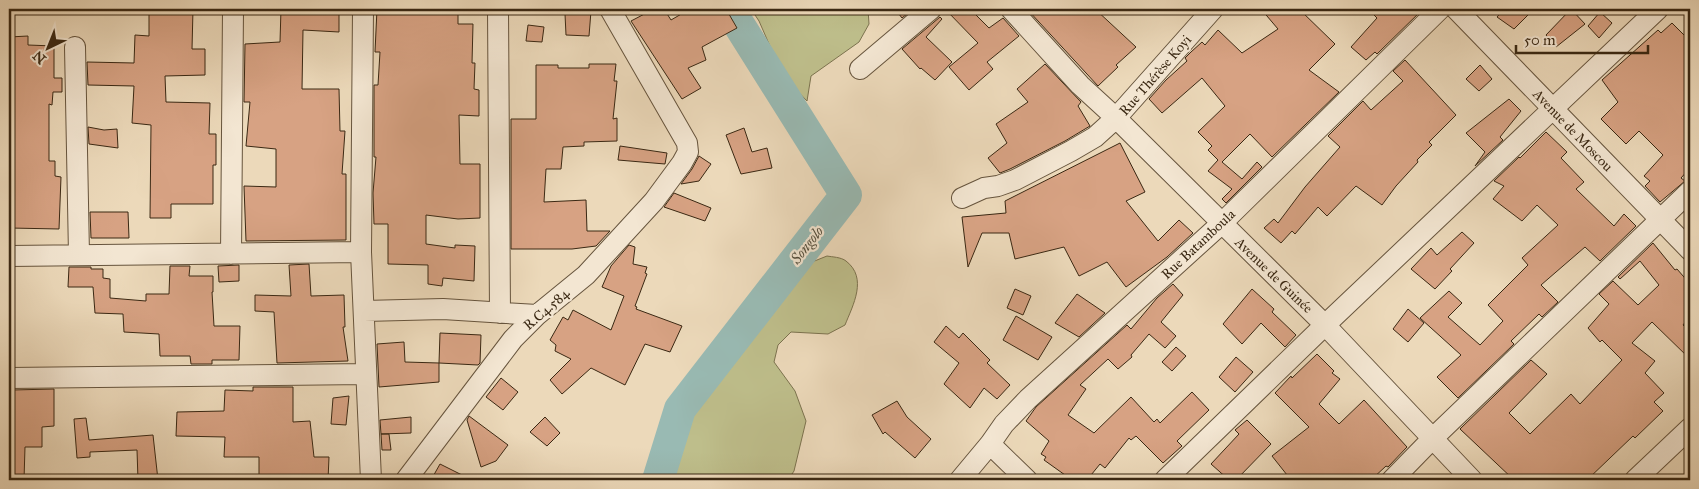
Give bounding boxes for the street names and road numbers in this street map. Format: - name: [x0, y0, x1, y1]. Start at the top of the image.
- street label: Rue Thérèse Koyi: [1116, 31, 1195, 119]
- street label: Avenue de Moscou: [1528, 85, 1617, 175]
- street label: Rue Batamboula: [1158, 206, 1239, 283]
- street label: Avenue de Guinée: [1230, 233, 1316, 317]
- street label: R.C4.584: [520, 284, 574, 334]

